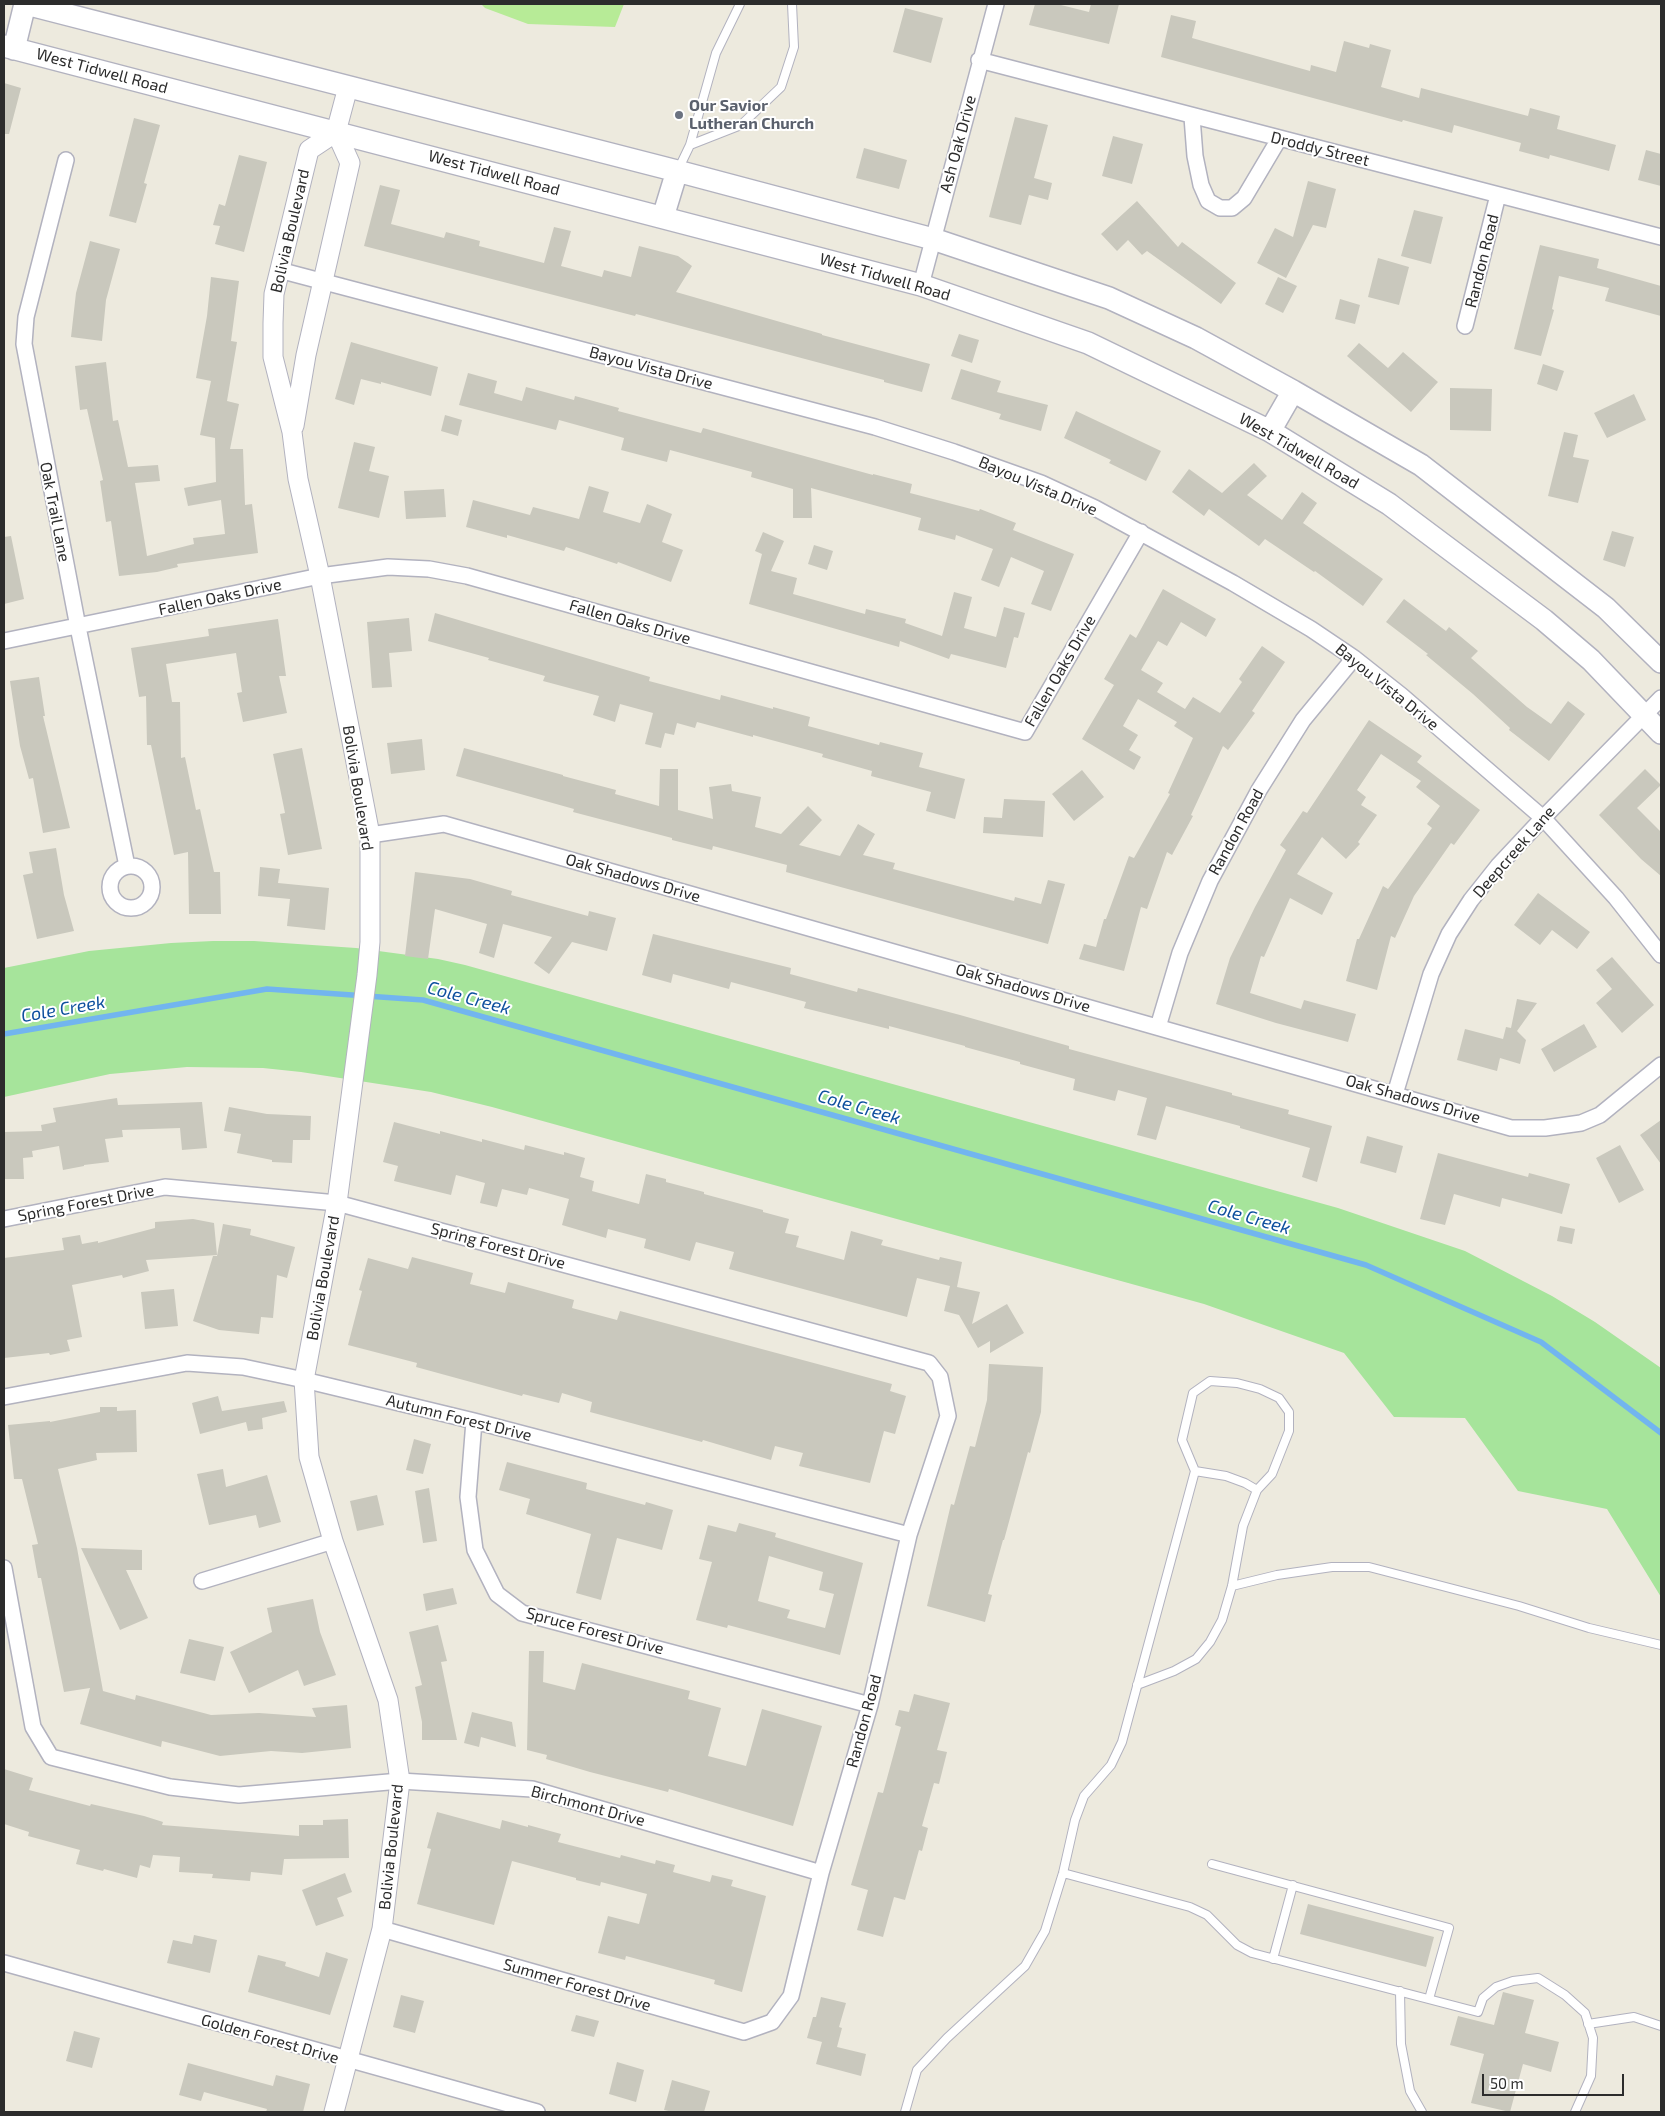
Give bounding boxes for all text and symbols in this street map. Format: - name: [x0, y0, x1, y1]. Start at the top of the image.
- street label: West Tidwell Road: [34, 44, 170, 98]
- street label: Ash Oak Drive: [936, 93, 980, 195]
- place label: Our Savior Lutheran Church: [689, 96, 814, 134]
- marker: Our Savior Lutheran Church: [673, 109, 685, 121]
- street label: Droddy Street: [1269, 127, 1371, 171]
- street label: West Tidwell Road: [426, 146, 562, 200]
- street label: Bolivia Boulevard: [266, 167, 314, 295]
- street label: Randon Road: [1461, 212, 1503, 310]
- street label: West Tidwell Road: [817, 249, 953, 305]
- street label: Bayou Vista Drive: [587, 342, 715, 394]
- street label: West Tidwell Road: [1236, 409, 1362, 493]
- street label: Bayou Vista Drive: [976, 452, 1100, 520]
- street label: Oak Trail Lane: [36, 460, 74, 564]
- street label: Fallen Oaks Drive: [157, 575, 283, 619]
- street label: Fallen Oaks Drive: [567, 596, 693, 648]
- street label: Fallen Oaks Drive: [1020, 612, 1100, 730]
- street label: Bayou Vista Drive: [1332, 640, 1442, 734]
- street label: Bolivia Boulevard: [339, 724, 377, 852]
- street label: Randon Road: [1204, 785, 1268, 879]
- street label: Deepcreek Lane: [1469, 802, 1559, 902]
- street label: Oak Shadows Drive: [563, 850, 703, 906]
- street label: Oak Shadows Drive: [953, 960, 1093, 1016]
- water label: Cole Creek: [425, 977, 513, 1019]
- water label: Cole Creek: [19, 991, 107, 1027]
- street label: Oak Shadows Drive: [1343, 1071, 1483, 1127]
- water label: Cole Creek: [815, 1085, 903, 1129]
- street label: Spring Forest Drive: [16, 1180, 156, 1226]
- water label: Cole Creek: [1205, 1195, 1293, 1239]
- street label: Bolivia Boulevard: [303, 1214, 343, 1342]
- street label: Spring Forest Drive: [429, 1219, 567, 1273]
- street label: Autumn Forest Drive: [384, 1391, 534, 1445]
- street label: Spruce Forest Drive: [524, 1603, 666, 1659]
- street label: Randon Road: [842, 1672, 886, 1770]
- street label: Birchmont Drive: [529, 1782, 647, 1830]
- street label: Bolivia Boulevard: [375, 1783, 407, 1911]
- street label: Summer Forest Drive: [501, 1955, 653, 2015]
- street label: Golden Forest Drive: [199, 2010, 341, 2068]
- scale bar: [1485, 2064, 1628, 2096]
- text: 50 m: [1490, 2074, 1524, 2092]

